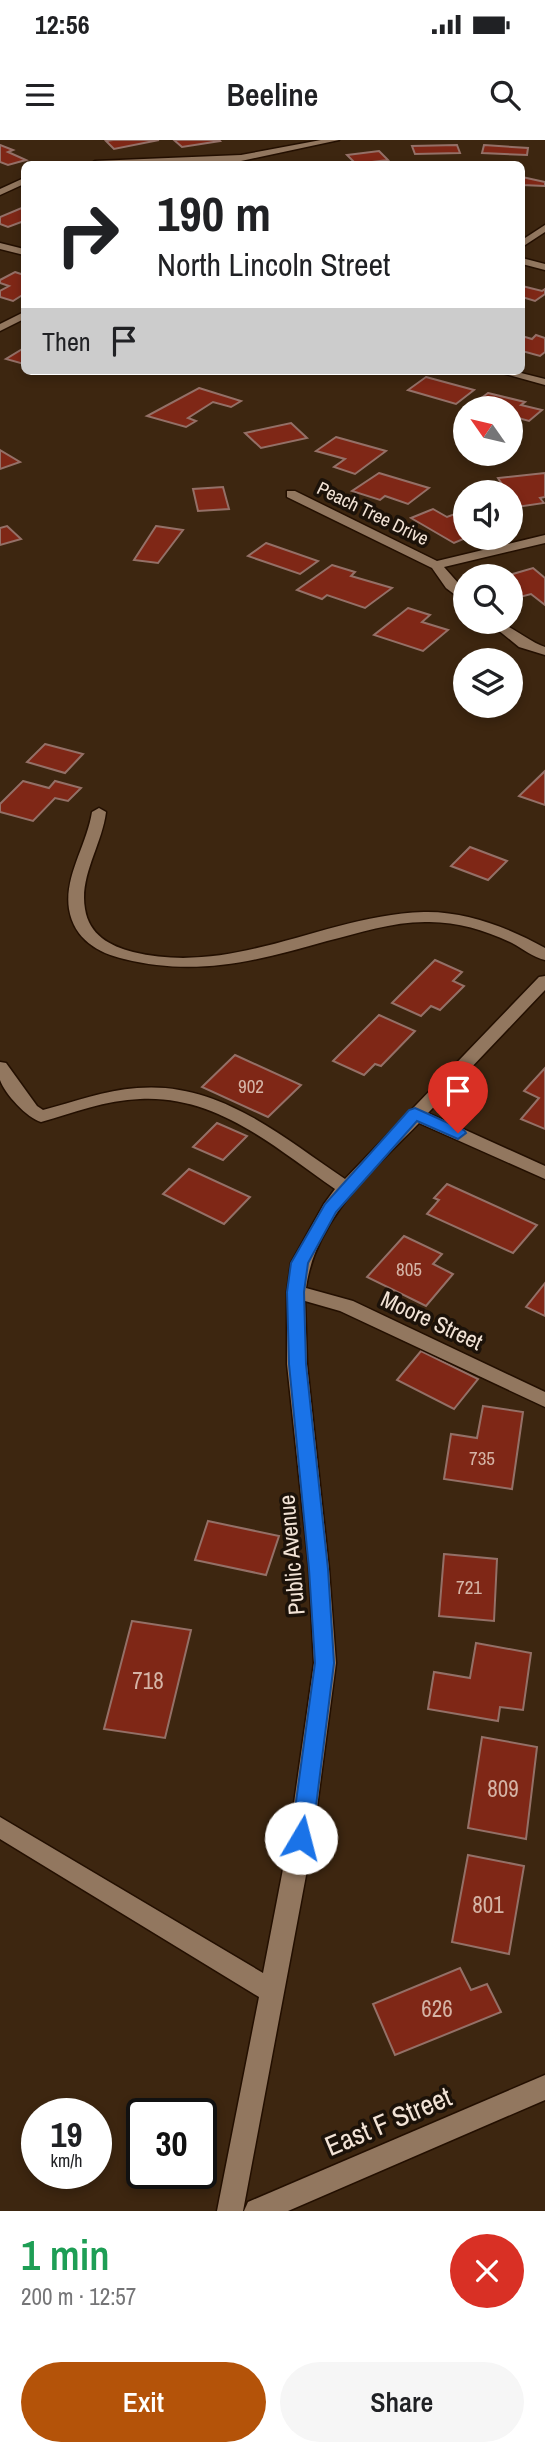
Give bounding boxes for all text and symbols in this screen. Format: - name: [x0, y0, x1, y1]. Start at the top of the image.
- text: 12:56: [35, 7, 90, 42]
- text: Beeline: [227, 73, 318, 116]
- icon: menu: [21, 76, 59, 114]
- icon: search: [486, 76, 524, 114]
- text: 190 m: [157, 180, 271, 246]
- icon: right: [42, 189, 133, 280]
- text: North Lincoln Street: [157, 243, 390, 286]
- icon: arrive: [105, 322, 143, 360]
- text: Then: [42, 324, 91, 359]
- north arrow: [453, 396, 523, 466]
- map controls: [453, 396, 523, 718]
- street label: Peach Tree Drive: [313, 475, 433, 551]
- button: sound: [453, 480, 523, 550]
- button: search: [453, 564, 523, 634]
- button: layers: [453, 648, 523, 718]
- pin: [428, 1061, 488, 1133]
- icon: arrive: [439, 1072, 477, 1110]
- house number: 902: [238, 1073, 264, 1099]
- house number: 805: [396, 1256, 422, 1282]
- street label: Moore Street: [376, 1283, 488, 1357]
- house number: 735: [469, 1445, 495, 1471]
- street label: Public Avenue: [270, 1494, 312, 1616]
- house number: 721: [456, 1574, 482, 1600]
- house number: 718: [132, 1665, 164, 1696]
- house number: 809: [487, 1773, 519, 1804]
- position arrow: [264, 1801, 338, 1875]
- house number: 801: [472, 1889, 504, 1920]
- house number: 626: [421, 1993, 453, 2024]
- street label: East F Street: [319, 2077, 457, 2165]
- speed limit sign: 30: [126, 2098, 217, 2189]
- text: 19: [51, 2111, 82, 2158]
- text: km/h: [51, 2148, 83, 2173]
- text: 1 min: [21, 2227, 110, 2283]
- button: close: [450, 2234, 524, 2308]
- text: 200 m · 12:57: [21, 2281, 136, 2312]
- button: Exit: [21, 2362, 266, 2442]
- button: Share: [280, 2362, 524, 2442]

